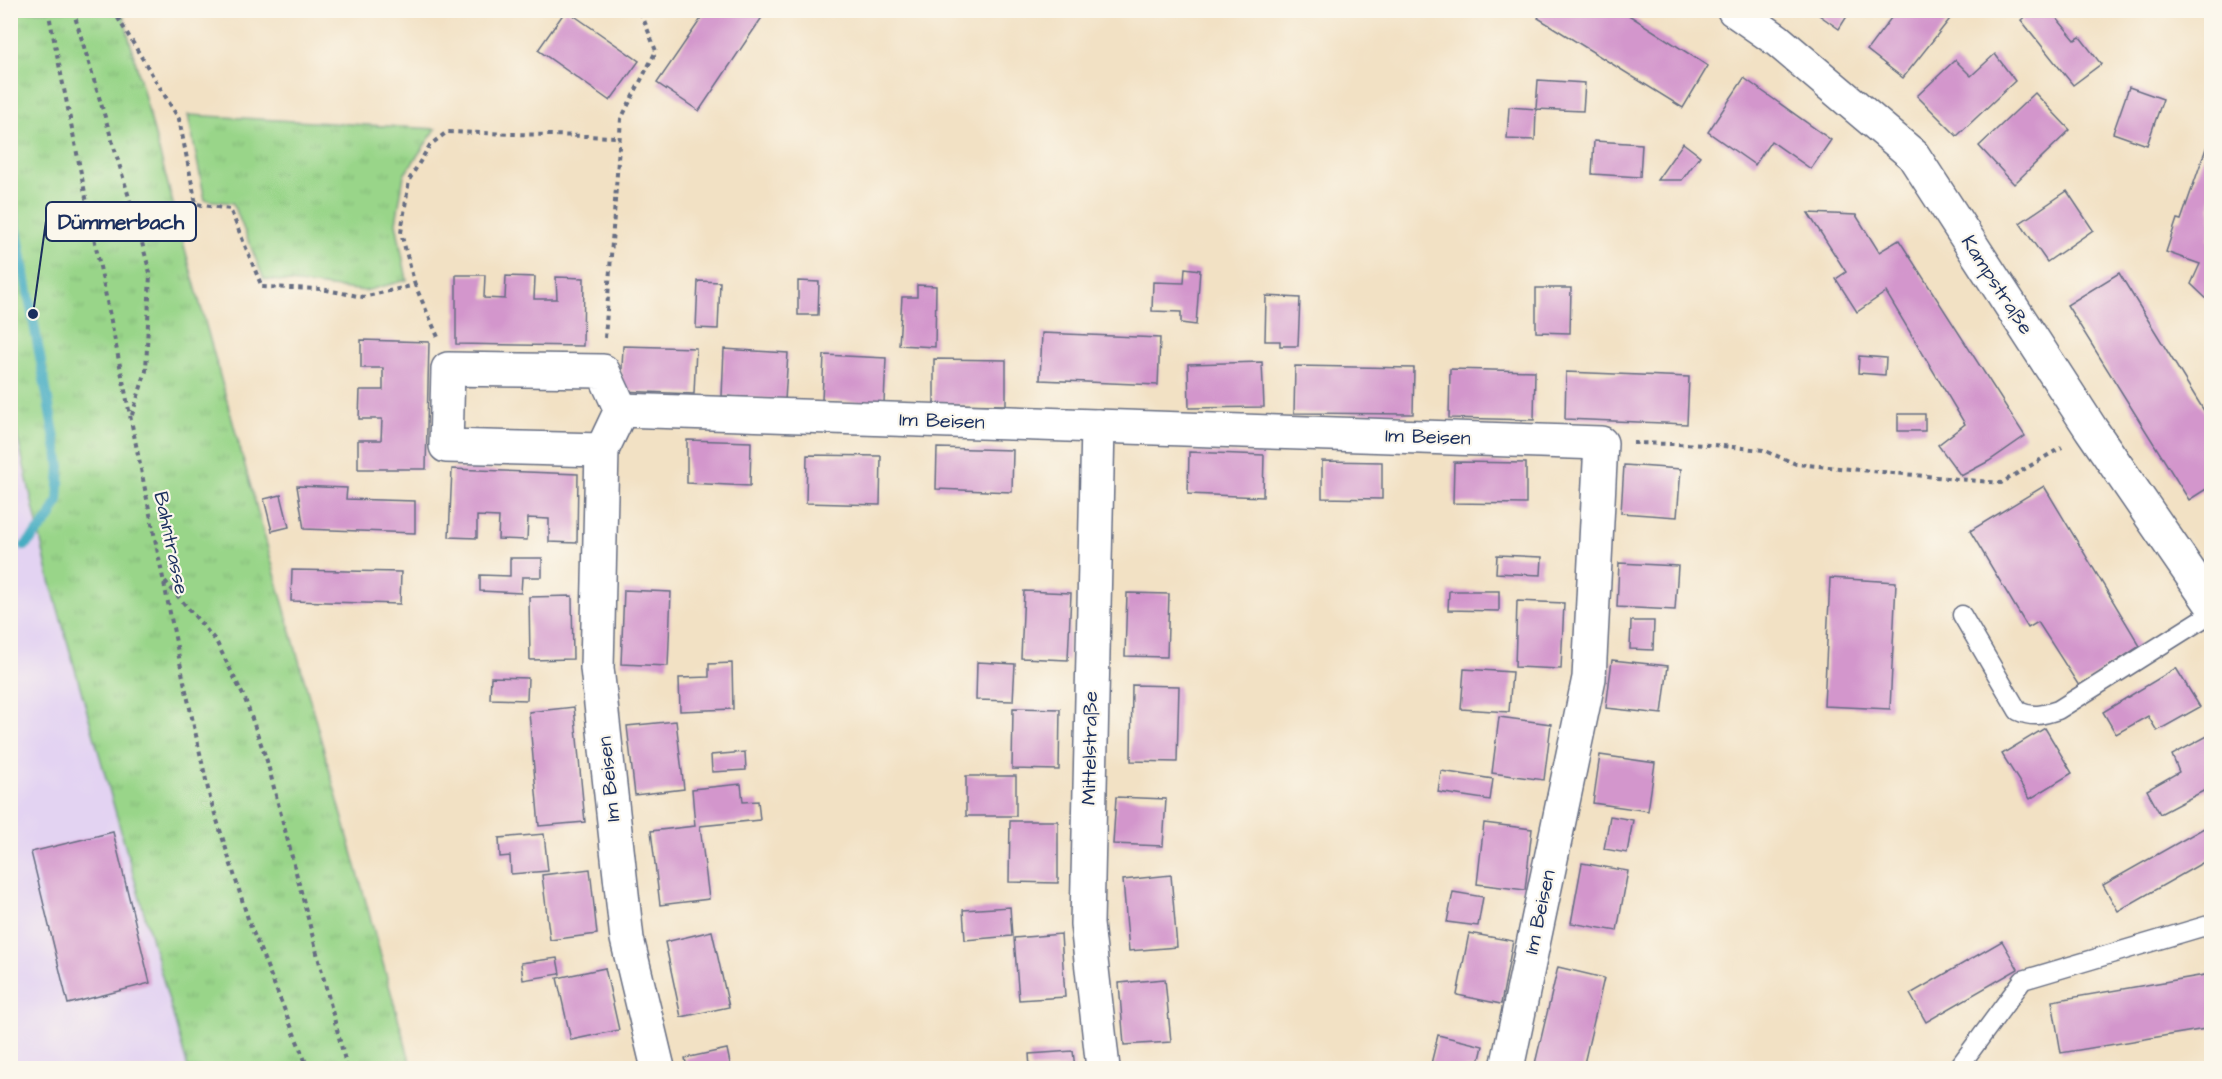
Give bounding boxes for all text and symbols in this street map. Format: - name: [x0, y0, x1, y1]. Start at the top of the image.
- callout: Dümmerbach: [46, 202, 196, 241]
- text: Dümmerbach: [58, 208, 185, 237]
- street label: Kampstraße: [1954, 230, 2040, 340]
- street label: Im Beisen: [899, 406, 985, 436]
- street label: Im Beisen: [1385, 422, 1471, 452]
- street label: Bahntrasse: [146, 489, 196, 597]
- street label: Mittelstraße: [1075, 691, 1105, 805]
- street label: Im Beisen: [591, 735, 627, 823]
- street label: Im Beisen: [1517, 867, 1563, 957]

